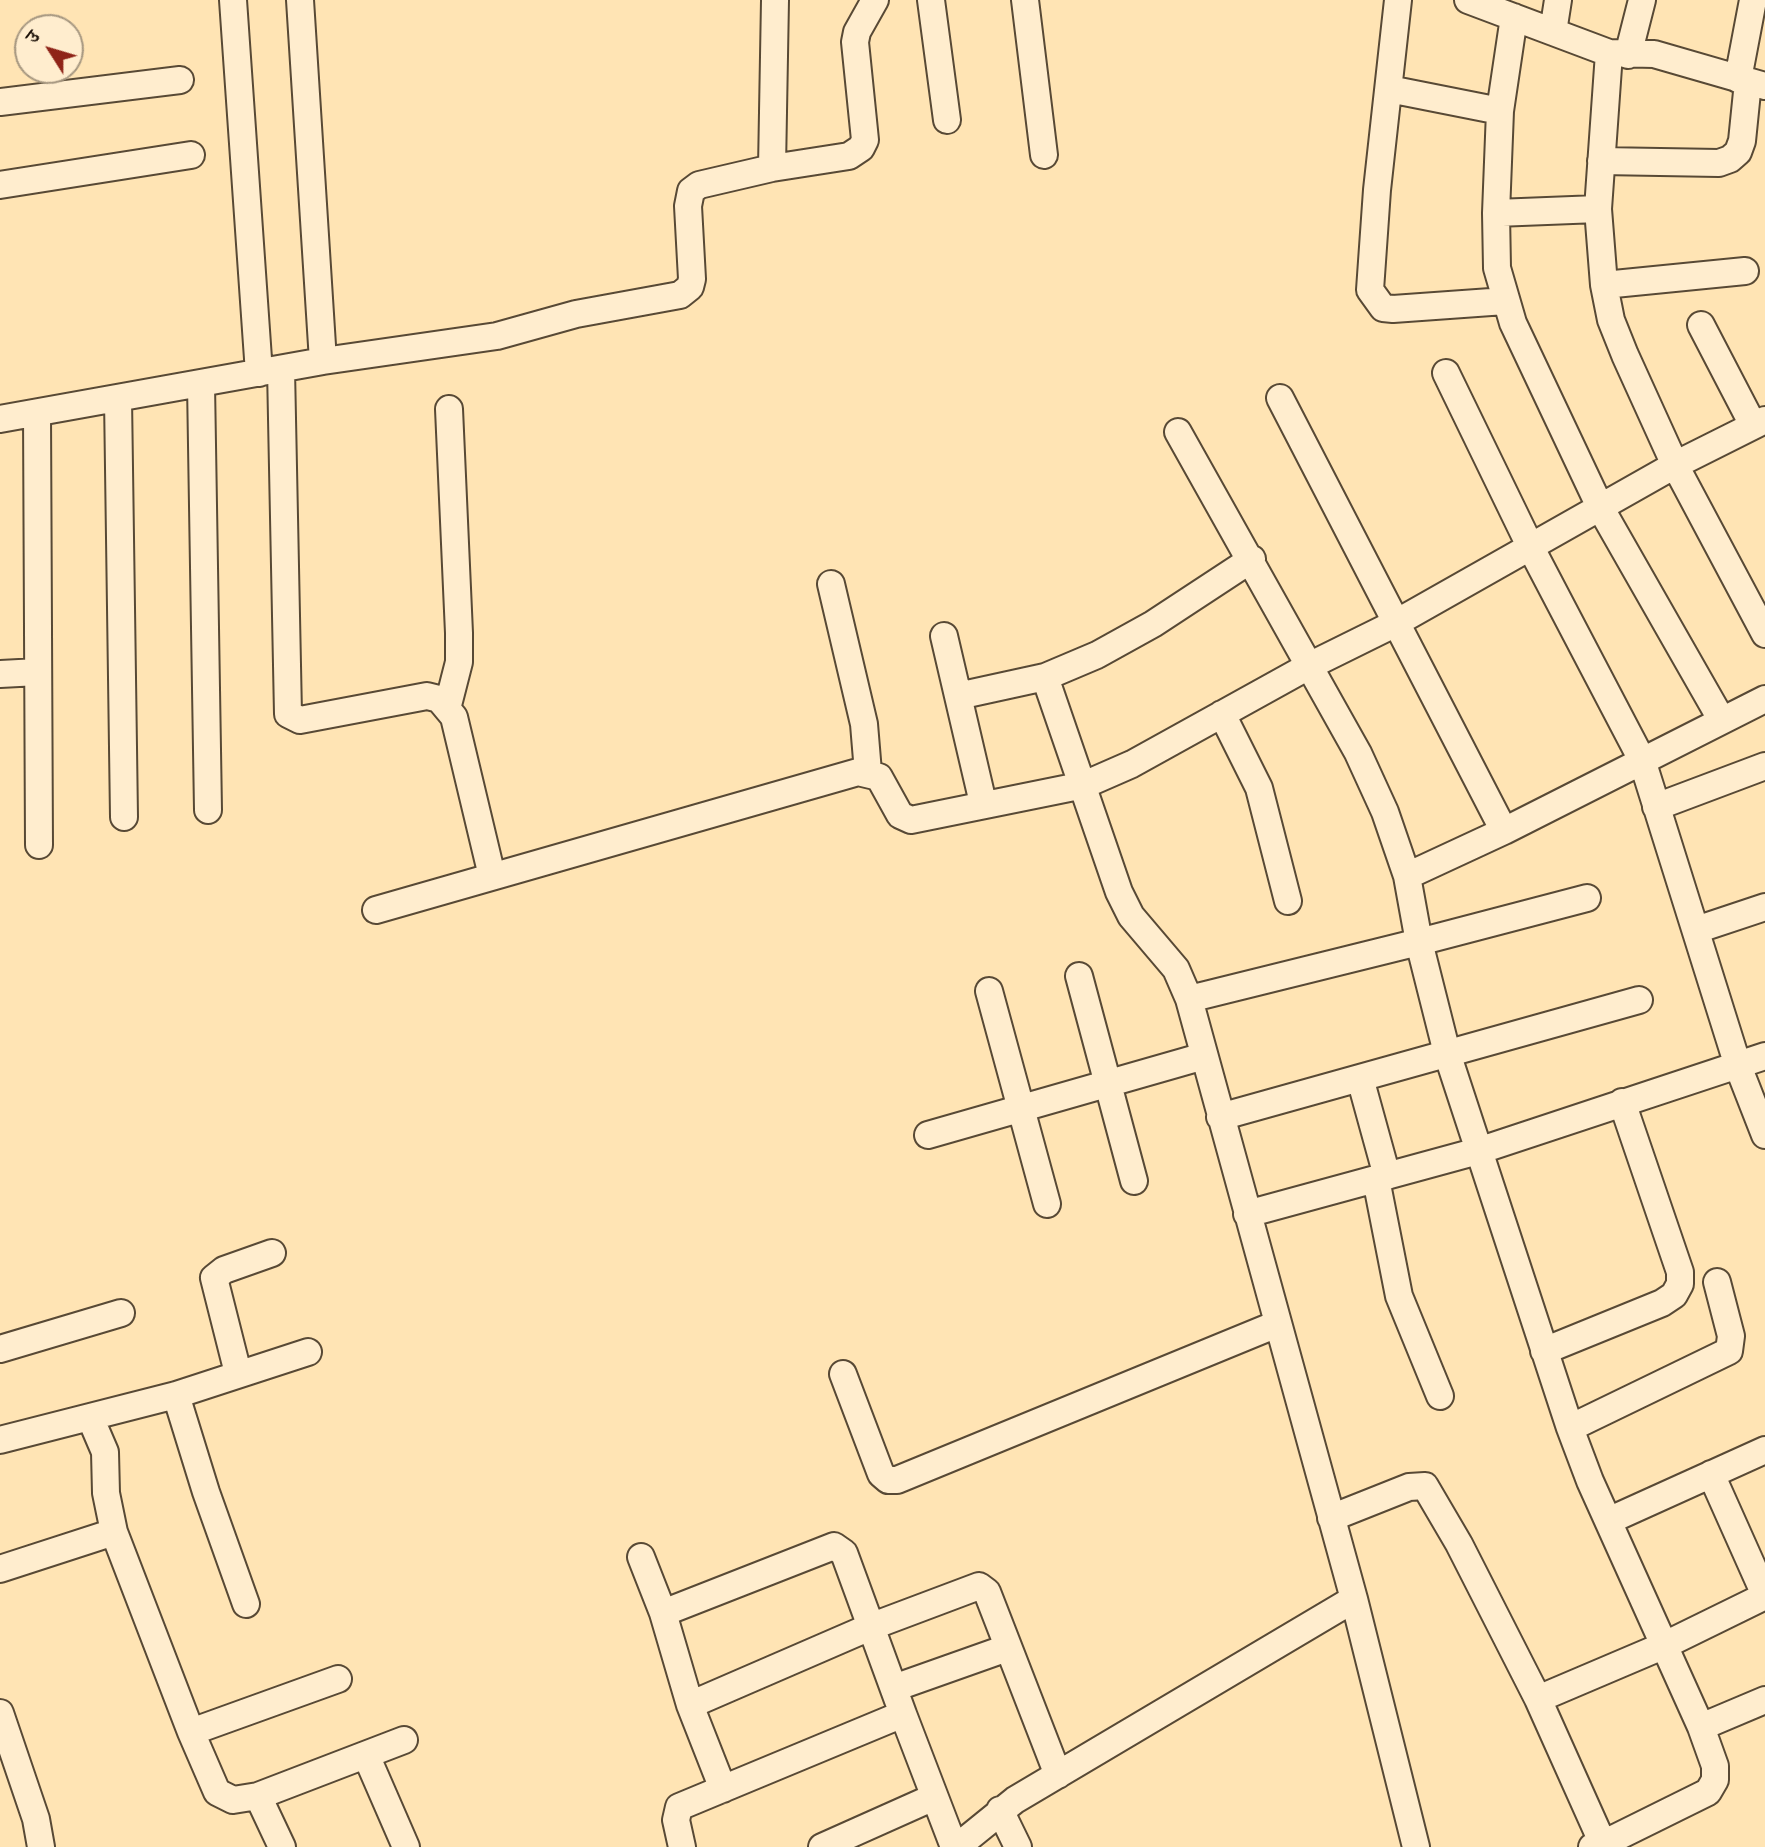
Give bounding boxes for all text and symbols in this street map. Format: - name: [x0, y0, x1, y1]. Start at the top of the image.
- north arrow: [14, 14, 84, 84]
- text: उ: [21, 26, 47, 49]

